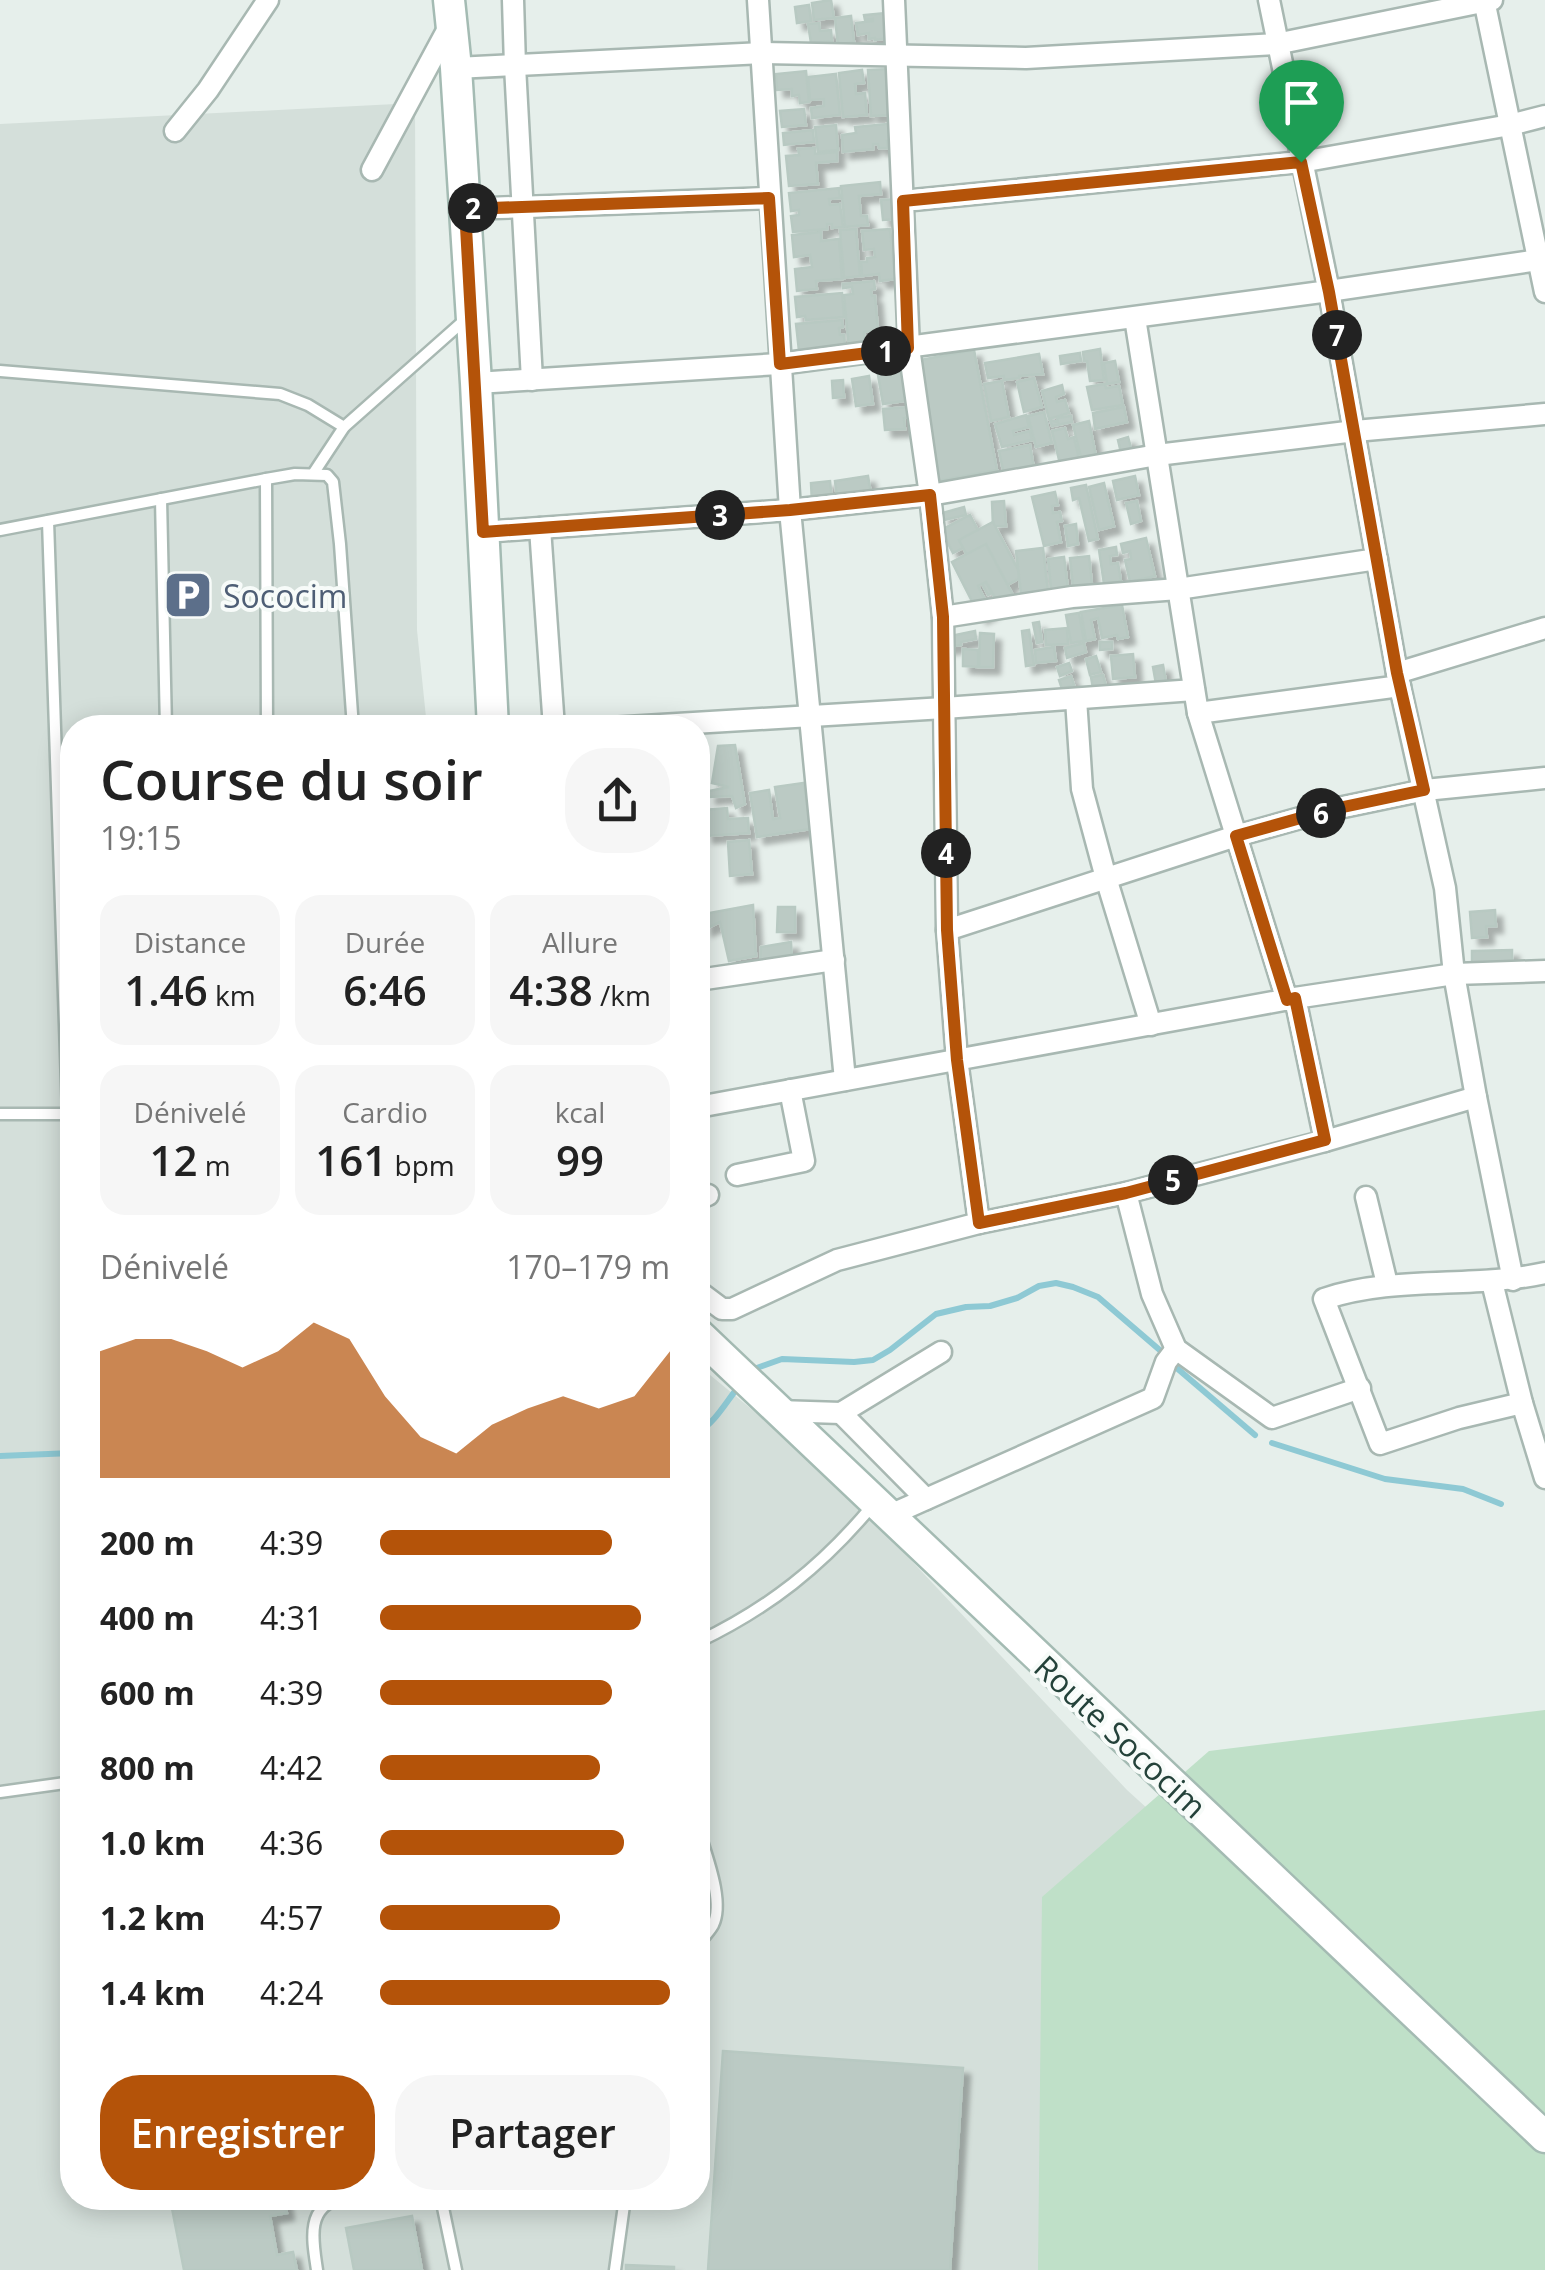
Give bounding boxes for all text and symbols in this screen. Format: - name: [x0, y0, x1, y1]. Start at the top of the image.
- pin: [1259, 60, 1344, 163]
- icon: arrive: [1274, 75, 1329, 130]
- pin: 2: [448, 183, 498, 233]
- text: 2: [465, 189, 481, 227]
- pin: 7: [1312, 310, 1362, 360]
- text: 7: [1329, 316, 1345, 354]
- pin: 1: [861, 326, 911, 376]
- text: 1: [878, 332, 894, 370]
- pin: 3: [695, 490, 745, 540]
- text: 3: [712, 496, 728, 534]
- parking icon: Sococim: [162, 569, 214, 621]
- place label: Sococim: [223, 574, 347, 617]
- text: Course du soir: [100, 741, 483, 816]
- button: share: [565, 748, 670, 853]
- pin: 6: [1296, 788, 1346, 838]
- text: 6: [1313, 794, 1329, 832]
- text: 19:15: [100, 816, 182, 859]
- pin: 4: [921, 828, 971, 878]
- text: 4: [938, 834, 954, 872]
- text: Distance: [134, 923, 246, 961]
- text: Durée: [345, 923, 425, 961]
- text: Allure: [542, 923, 618, 961]
- text: 1.46: [124, 961, 208, 1018]
- text: 6:46: [343, 961, 427, 1018]
- text: 4:38: [509, 961, 593, 1018]
- text: km: [208, 976, 256, 1014]
- text: /km: [593, 976, 651, 1014]
- text: Dénivelé: [134, 1093, 246, 1131]
- text: Cardio: [342, 1093, 428, 1131]
- text: kcal: [555, 1093, 605, 1131]
- text: 12: [149, 1131, 197, 1188]
- text: 161: [315, 1131, 387, 1188]
- text: 99: [556, 1131, 604, 1188]
- text: m: [197, 1146, 231, 1184]
- text: bpm: [387, 1146, 455, 1184]
- pin: 5: [1148, 1155, 1198, 1205]
- text: 5: [1165, 1161, 1181, 1199]
- text: Dénivelé: [100, 1245, 229, 1288]
- text: 170–179 m: [506, 1245, 670, 1288]
- text: 200 m: [100, 1521, 195, 1564]
- text: 4:39: [260, 1521, 323, 1564]
- text: 400 m: [100, 1596, 195, 1639]
- text: 4:31: [260, 1596, 323, 1639]
- street label: Route Sococim: [1026, 1645, 1216, 1827]
- text: 600 m: [100, 1671, 195, 1714]
- text: 4:39: [260, 1671, 323, 1714]
- text: 800 m: [100, 1746, 195, 1789]
- text: 4:42: [260, 1746, 323, 1789]
- text: 1.0 km: [100, 1821, 205, 1864]
- text: 4:36: [260, 1821, 323, 1864]
- text: 1.2 km: [100, 1896, 205, 1939]
- text: 4:57: [260, 1896, 323, 1939]
- text: 1.4 km: [100, 1971, 205, 2014]
- text: 4:24: [260, 1971, 323, 2014]
- button: Enregistrer: [100, 2075, 375, 2190]
- button: Partager: [395, 2075, 670, 2190]

